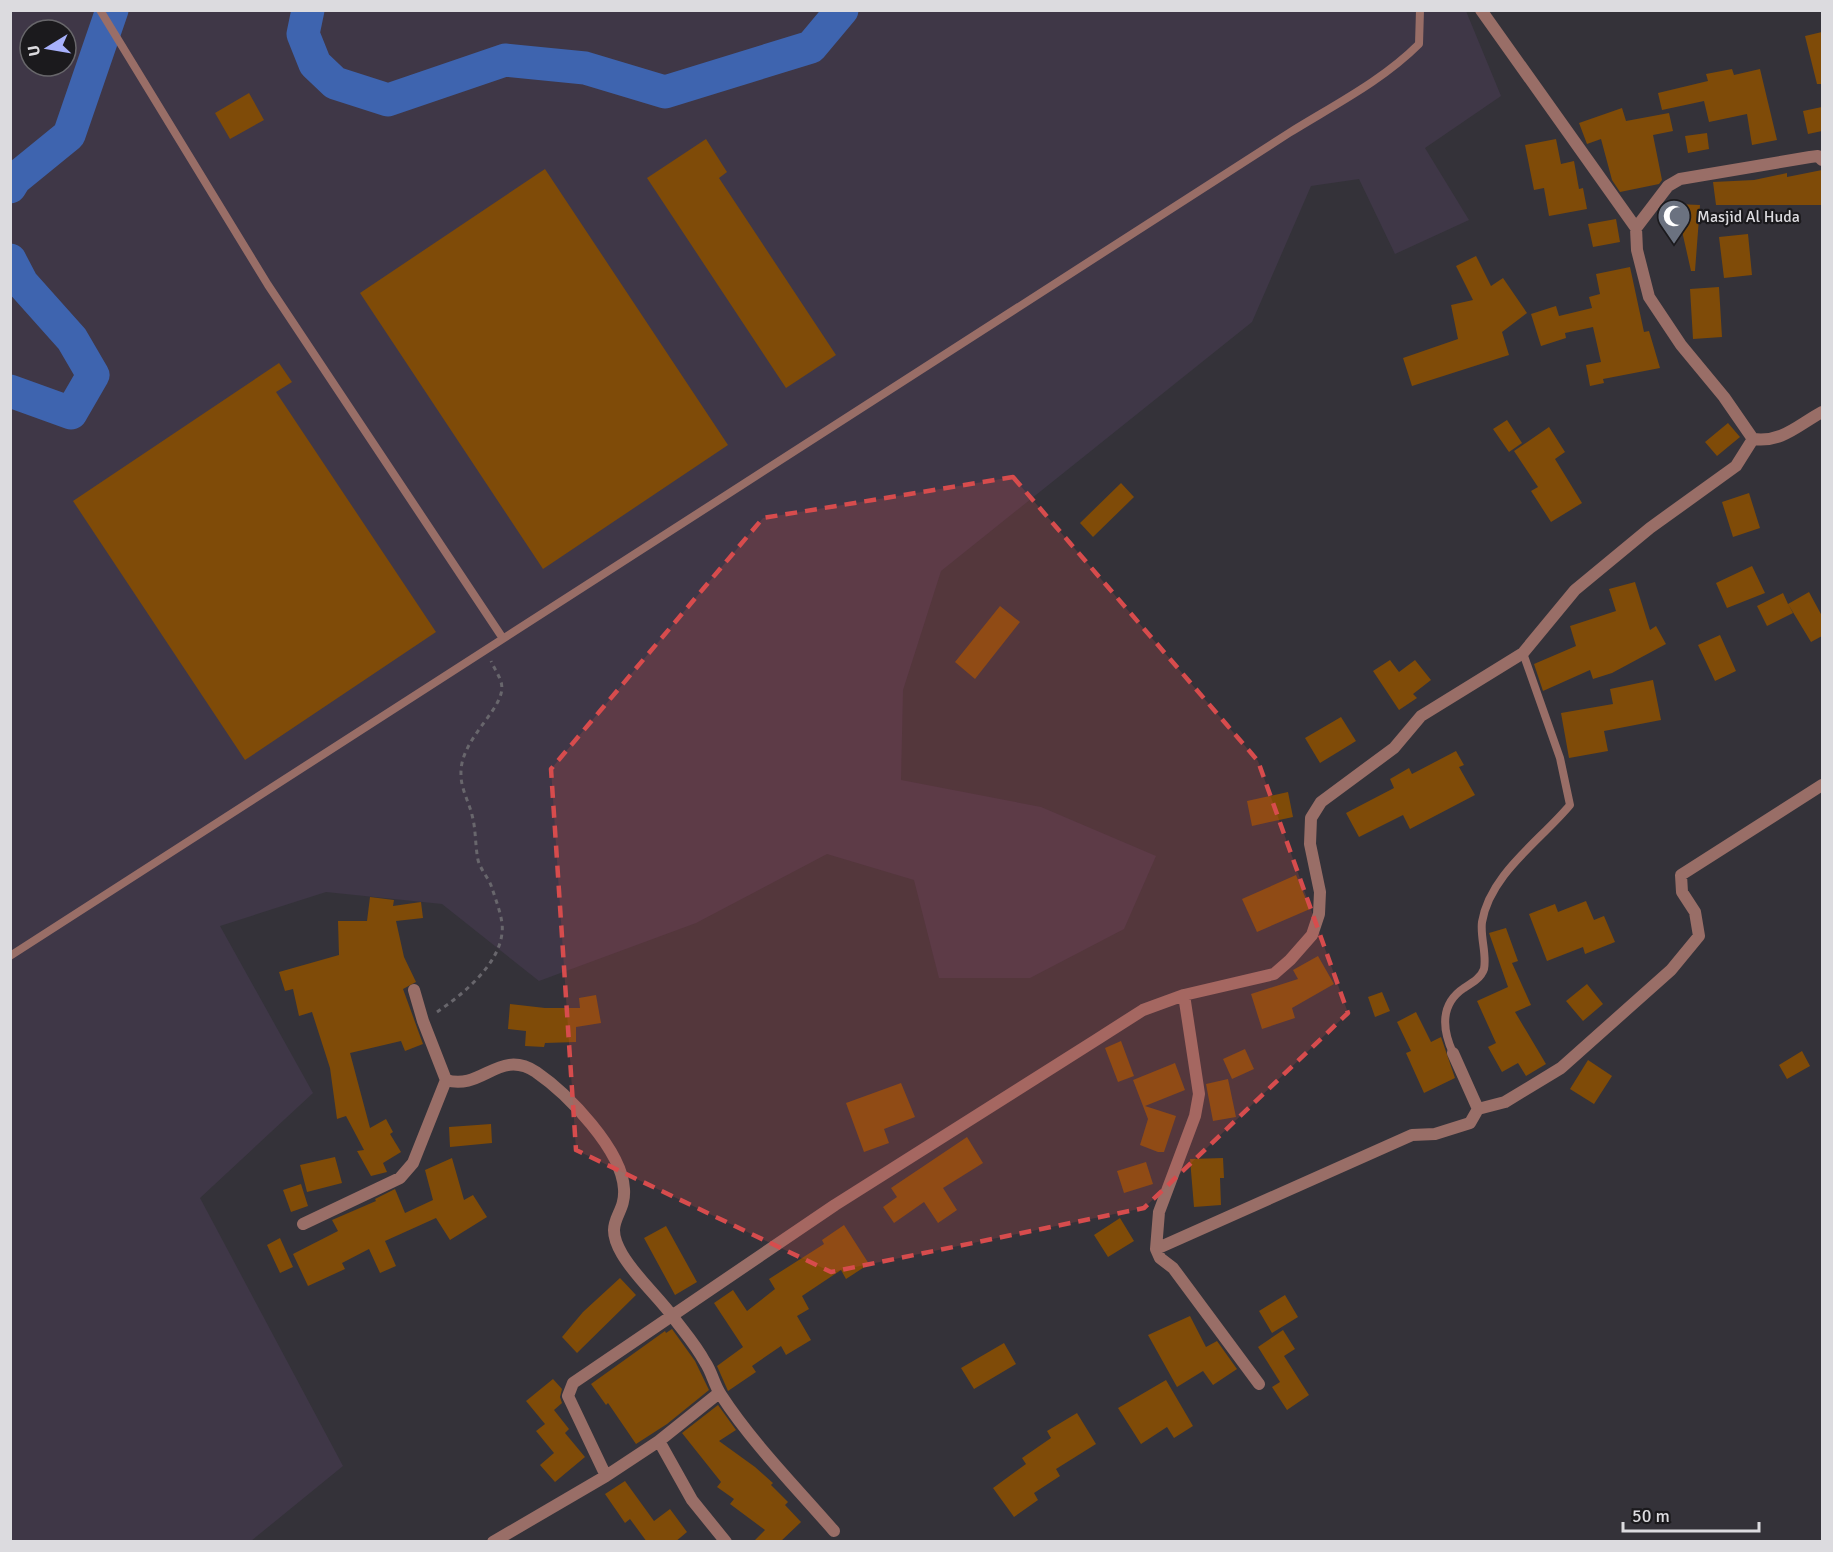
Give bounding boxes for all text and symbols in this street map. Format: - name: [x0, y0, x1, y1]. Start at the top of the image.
- north arrow: [18, 18, 78, 78]
- text: U: [23, 43, 45, 58]
- mosque icon: Masjid Al Huda: [1656, 198, 1692, 245]
- place label: Masjid Al Huda: [1697, 207, 1800, 227]
- scale bar: [1623, 1495, 1760, 1533]
- text: 50 m: [1632, 1505, 1670, 1527]

